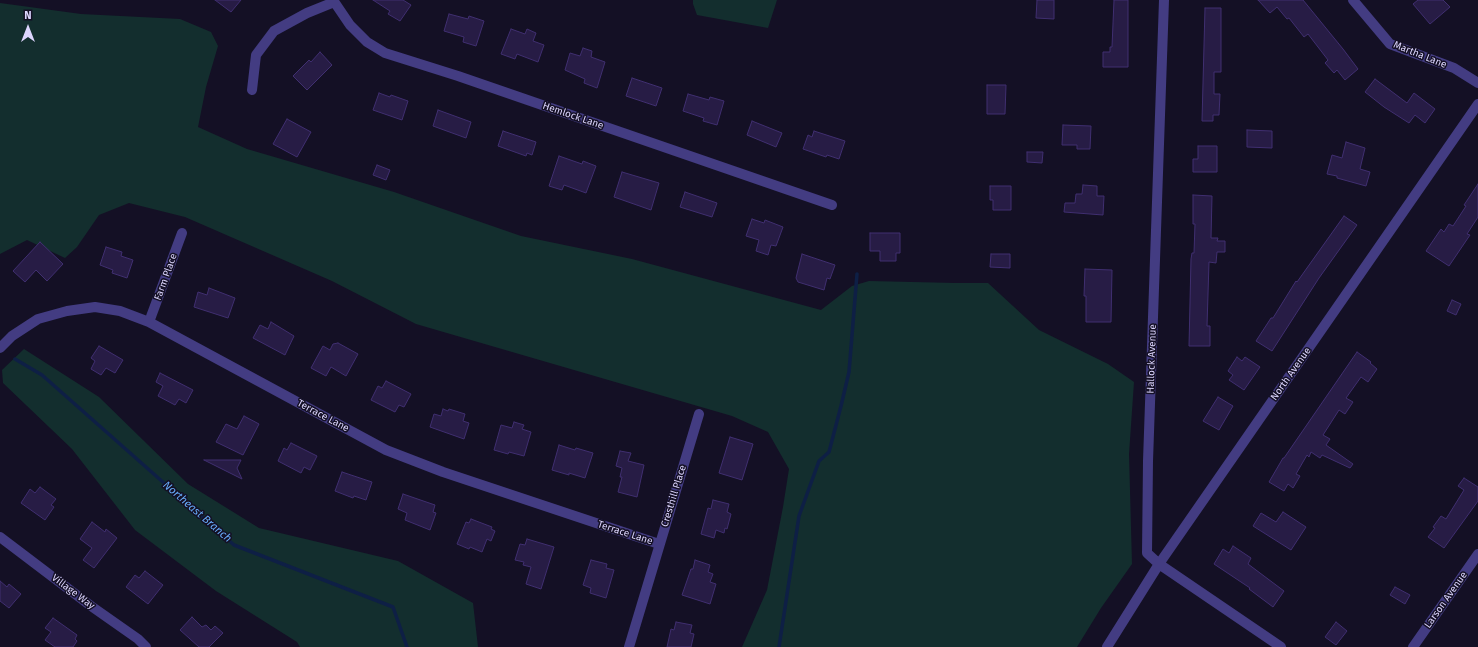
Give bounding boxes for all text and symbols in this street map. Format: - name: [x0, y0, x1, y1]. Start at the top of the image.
- north arrow: [8, 8, 48, 48]
- text: N: [24, 9, 32, 22]
- street label: Martha Lane: [1392, 39, 1448, 71]
- street label: Hemlock Lane: [541, 100, 605, 132]
- street label: Farm Place: [152, 252, 180, 302]
- street label: Hallock Avenue: [1145, 324, 1159, 394]
- street label: North Avenue: [1268, 345, 1314, 403]
- street label: Terrace Lane: [295, 397, 351, 435]
- street label: Cresthill Place: [659, 464, 689, 528]
- water label: Northeast Branch: [160, 479, 234, 545]
- street label: Terrace Lane: [596, 518, 654, 548]
- street label: Larson Avenue: [1422, 569, 1470, 631]
- street label: Village Way: [49, 572, 97, 612]

